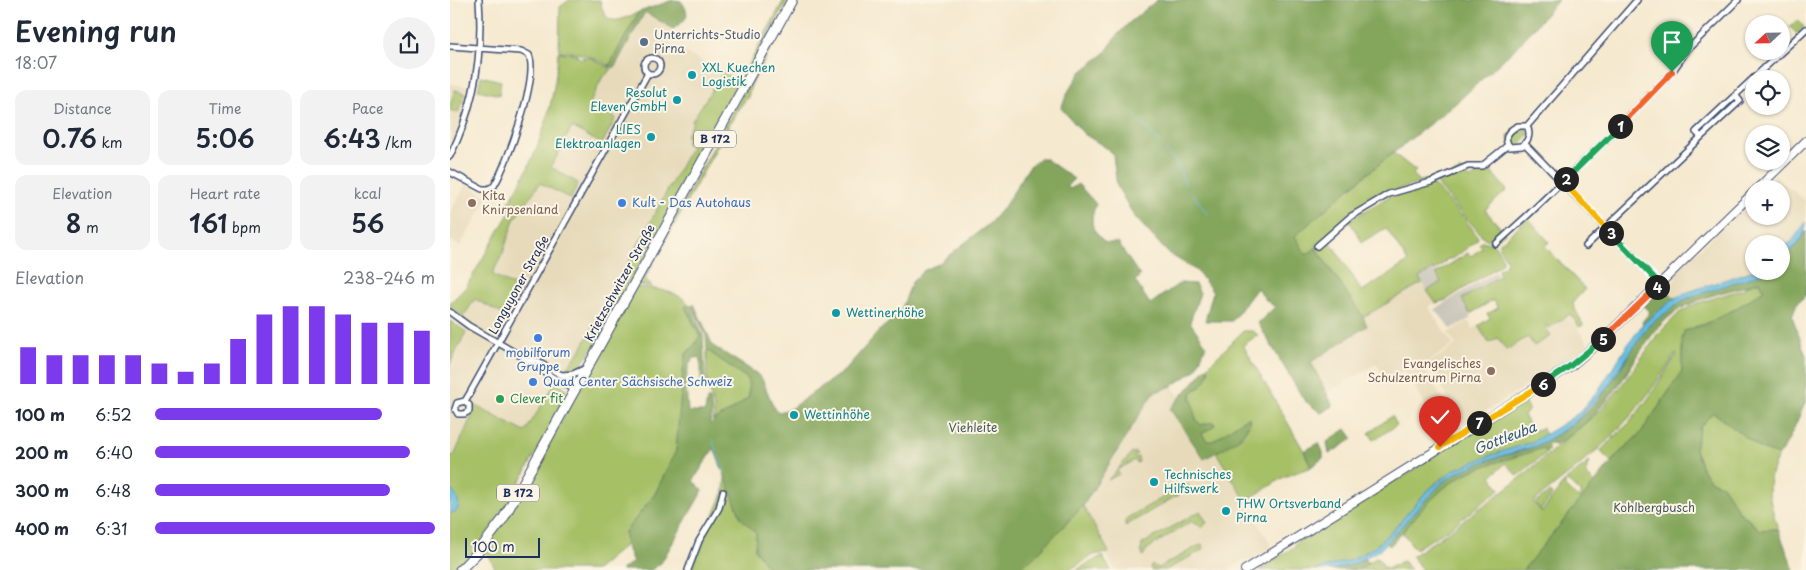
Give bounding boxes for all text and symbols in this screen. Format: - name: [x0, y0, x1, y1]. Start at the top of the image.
- text: Evening run: [15, 9, 177, 52]
- north arrow: [1745, 15, 1790, 60]
- map controls: [1745, 15, 1790, 280]
- button: share: [383, 17, 435, 69]
- pin: [1651, 21, 1693, 72]
- place label: Unterrichts-Studio Pirna: [654, 25, 761, 57]
- icon: arrive: [1658, 28, 1686, 56]
- marker: Unterrichts-Studio Pirna: [638, 36, 650, 48]
- text: 18:07: [15, 50, 57, 74]
- place label: XXL Kuechen Logistik: [702, 58, 775, 90]
- marker: XXL Kuechen Logistik: [686, 69, 698, 81]
- button: locate: [1745, 70, 1790, 115]
- place label: Resolut Eleven GmbH: [590, 83, 667, 115]
- marker: Resolut Eleven GmbH: [671, 94, 683, 106]
- text: Distance: [53, 98, 112, 119]
- text: Time: [208, 98, 242, 119]
- text: Pace: [352, 98, 383, 119]
- pin: 1: [1608, 114, 1632, 138]
- text: 1: [1617, 116, 1624, 137]
- text: 0.76: [42, 119, 97, 157]
- text: 5:06: [195, 119, 255, 157]
- text: 6:43: [323, 119, 381, 157]
- place label: LIES Elektroanlagen: [555, 120, 641, 152]
- button: layers: [1745, 125, 1790, 170]
- road number: B 172: [694, 130, 736, 148]
- marker: LIES Elektroanlagen: [645, 131, 657, 143]
- text: km: [97, 132, 122, 153]
- text: /km: [381, 132, 412, 153]
- pin: 2: [1554, 166, 1578, 192]
- text: 2: [1562, 169, 1571, 190]
- button: +: [1745, 180, 1790, 225]
- text: Elevation: [52, 183, 113, 204]
- text: Heart rate: [190, 183, 260, 204]
- text: kcal: [354, 183, 382, 204]
- place label: Kita Knirpsenland: [482, 186, 559, 218]
- place label: Kult - Das Autohaus: [632, 193, 751, 211]
- marker: Kita Knirpsenland: [466, 197, 478, 209]
- marker: Kult - Das Autohaus: [616, 197, 628, 209]
- text: 8: [66, 204, 82, 242]
- text: 161: [189, 204, 227, 242]
- text: 56: [351, 204, 384, 242]
- text: m: [82, 217, 99, 238]
- text: bpm: [227, 217, 261, 238]
- pin: 3: [1598, 220, 1624, 246]
- street label: Krietzschwitzer Straße: [579, 221, 659, 344]
- text: 3: [1607, 223, 1616, 244]
- street label: Longuyoner Straße: [483, 232, 553, 337]
- button: −: [1745, 235, 1790, 280]
- text: Elevation: [15, 265, 84, 289]
- text: 238–246 m: [343, 265, 435, 289]
- pin: 4: [1644, 274, 1670, 300]
- text: 4: [1653, 277, 1662, 298]
- place label: Wettinerhöhe: [846, 303, 924, 321]
- marker: Wettinerhöhe: [830, 307, 842, 319]
- pin: 5: [1590, 326, 1616, 352]
- text: 5: [1599, 329, 1608, 350]
- marker: mobilforum Gruppe: [532, 332, 544, 344]
- place label: mobilforum Gruppe: [506, 343, 570, 375]
- place label: Evangelisches Schulzentrum Pirna: [1368, 354, 1482, 386]
- marker: Evangelisches Schulzentrum Pirna: [1485, 365, 1497, 377]
- place label: Quad Center Sächsische Schweiz: [543, 372, 732, 390]
- pin: 6: [1530, 372, 1556, 396]
- text: 6: [1539, 374, 1548, 395]
- marker: Quad Center Sächsische Schweiz: [527, 376, 539, 388]
- place label: Clever fit: [510, 389, 563, 407]
- marker: Clever fit: [494, 393, 506, 405]
- pin: [1419, 396, 1461, 447]
- text: 100 m: [15, 402, 65, 426]
- text: 6:52: [95, 402, 132, 426]
- icon: check: [1426, 403, 1454, 431]
- place label: Wettinhöhe: [804, 405, 870, 423]
- marker: Wettinhöhe: [788, 409, 800, 421]
- pin: 7: [1466, 410, 1492, 436]
- text: 7: [1475, 413, 1484, 434]
- water label: Gottleuba: [1470, 416, 1540, 459]
- park label: Viehleite: [949, 418, 997, 436]
- text: 200 m: [15, 440, 69, 464]
- text: 6:40: [95, 440, 133, 464]
- place label: Technisches Hilfswerk: [1164, 465, 1232, 497]
- marker: Technisches Hilfswerk: [1148, 476, 1160, 488]
- text: 300 m: [15, 478, 69, 502]
- text: 6:48: [95, 478, 131, 502]
- road number: B 172: [497, 484, 539, 502]
- place label: THW Ortsverband Pirna: [1236, 494, 1342, 526]
- park label: Kohlbergbusch: [1613, 498, 1695, 516]
- marker: THW Ortsverband Pirna: [1220, 505, 1232, 517]
- text: 400 m: [15, 516, 69, 540]
- text: 6:31: [95, 516, 128, 540]
- scale bar: [465, 535, 540, 558]
- text: 100 m: [472, 536, 515, 557]

